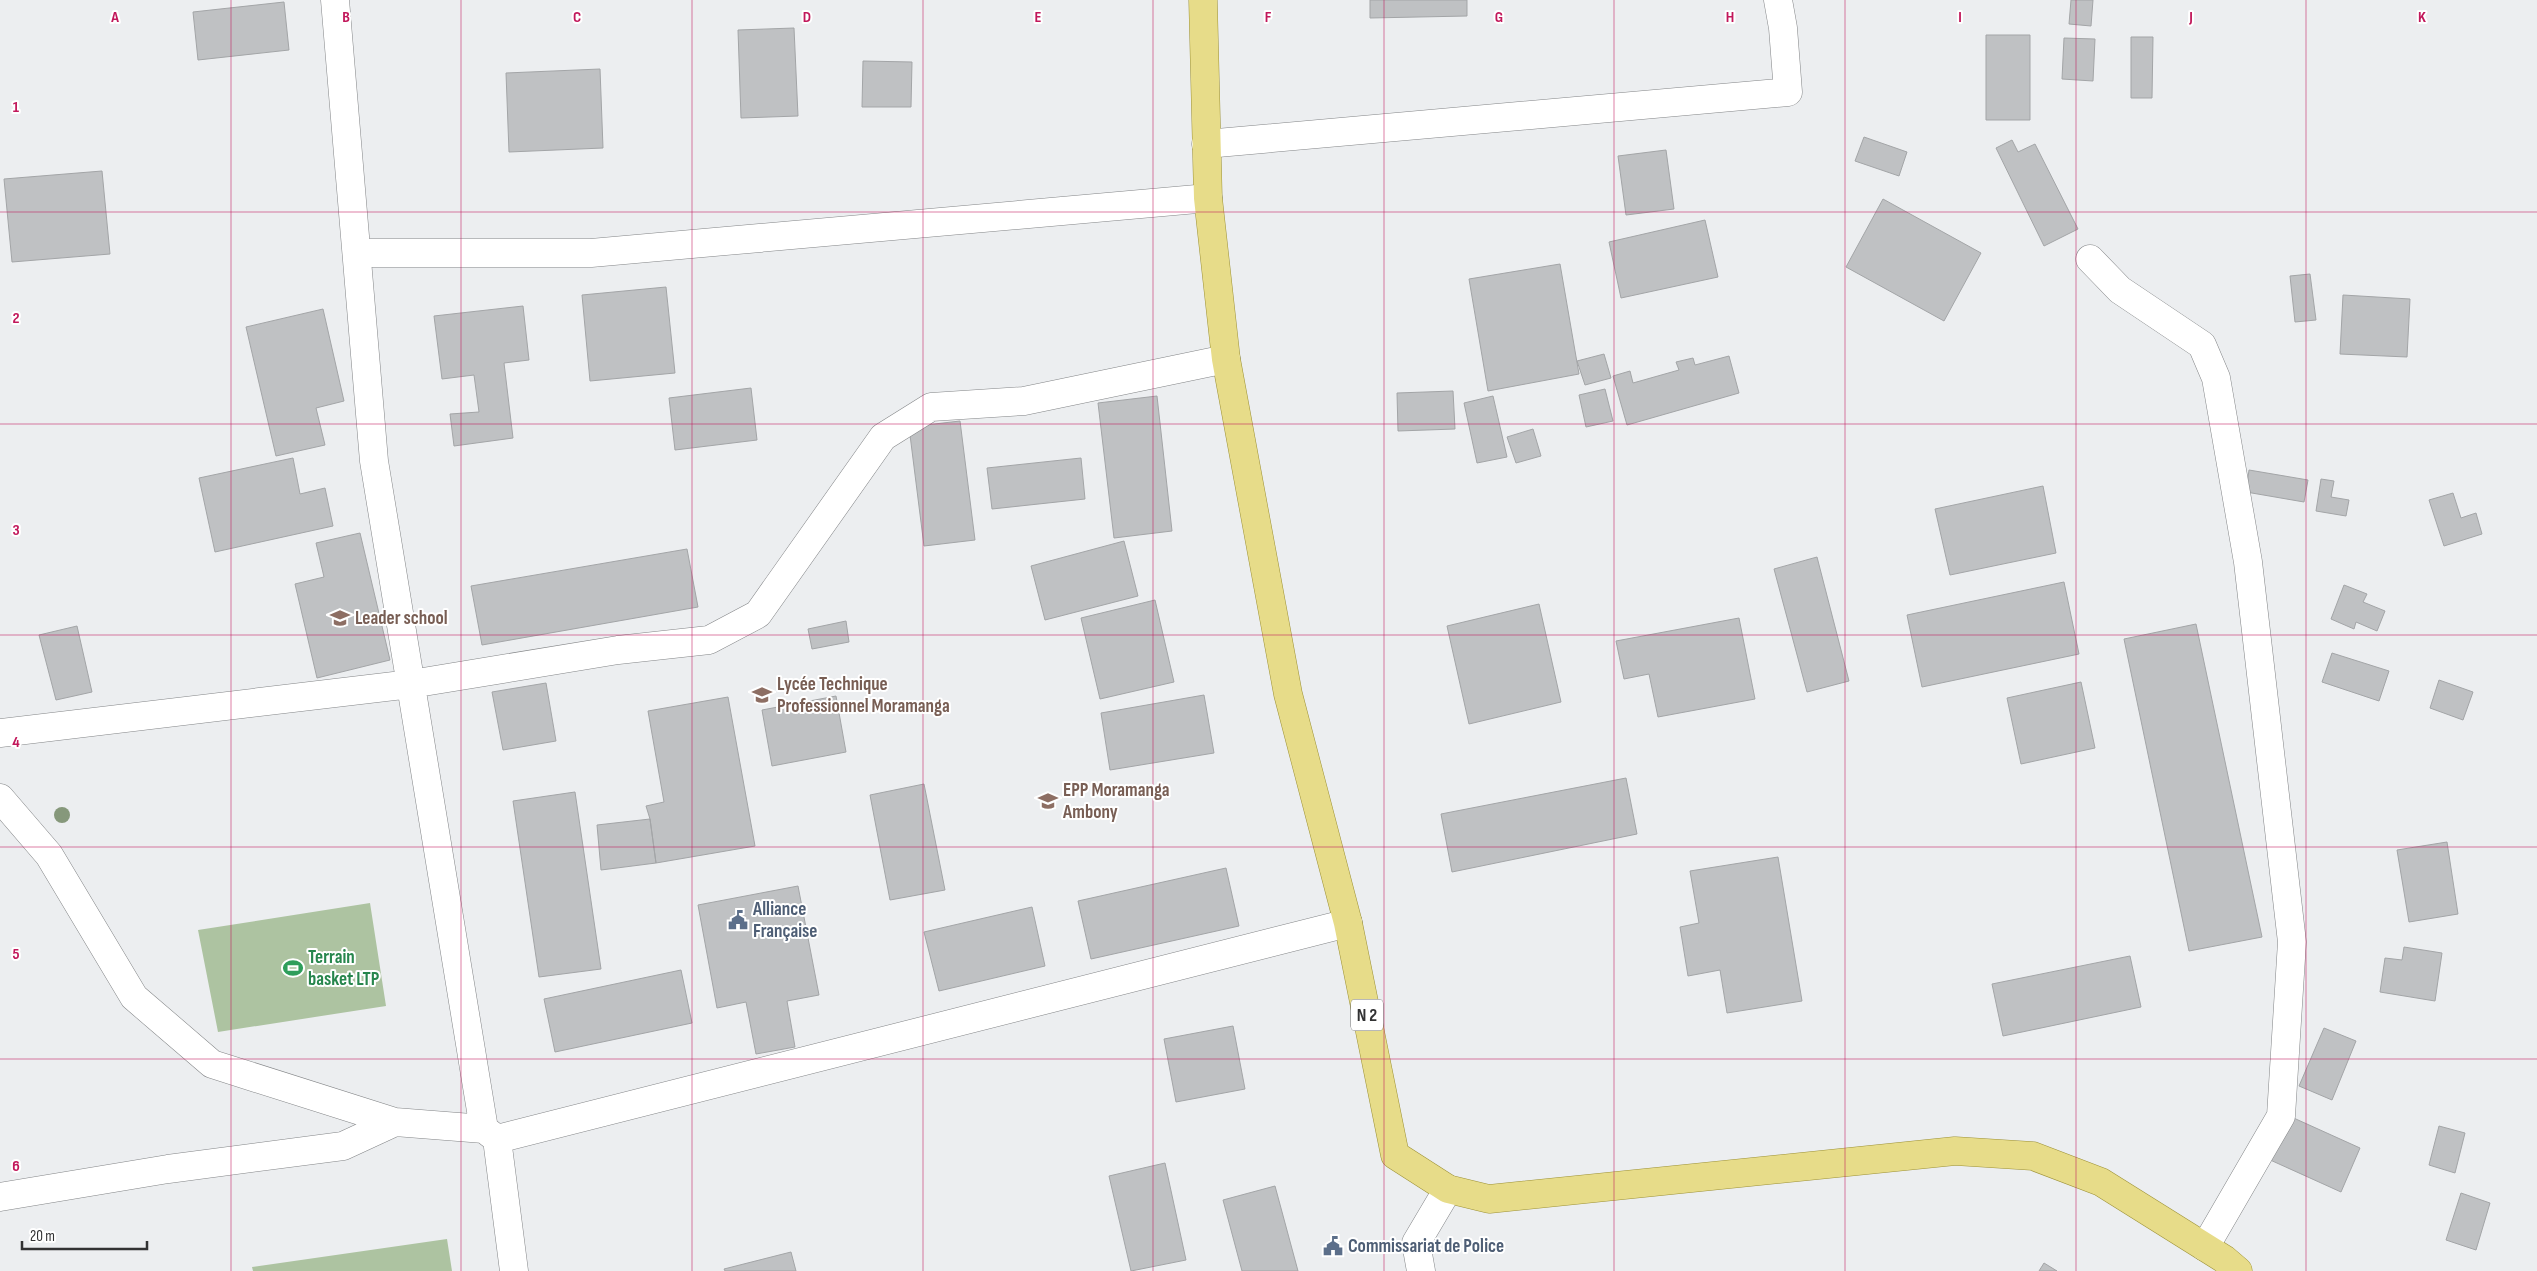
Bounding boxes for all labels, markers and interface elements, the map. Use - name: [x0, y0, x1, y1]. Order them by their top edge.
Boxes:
- text: A: [110, 8, 119, 27]
- text: B: [342, 8, 350, 27]
- text: C: [573, 8, 581, 27]
- text: D: [803, 8, 811, 27]
- text: E: [1035, 8, 1042, 27]
- text: F: [1265, 8, 1272, 27]
- text: G: [1495, 8, 1503, 27]
- text: H: [1726, 8, 1734, 27]
- text: I: [1958, 8, 1962, 27]
- text: J: [2188, 8, 2193, 27]
- text: K: [2418, 8, 2426, 27]
- text: 1: [13, 98, 20, 117]
- text: 2: [12, 309, 20, 328]
- text: 3: [12, 521, 20, 540]
- school or university icon: Leader school: [329, 607, 351, 629]
- place label: Leader school: [355, 607, 448, 630]
- place label: Lycée Technique Professionnel Moramanga: [777, 673, 950, 718]
- school or university icon: Lycée Technique Professionnel Moramanga: [751, 684, 773, 706]
- text: 4: [12, 733, 20, 752]
- place label: EPP Moramanga Ambony: [1062, 779, 1169, 824]
- school or university icon: EPP Moramanga Ambony: [1037, 790, 1059, 812]
- place label: Alliance Française: [752, 898, 817, 943]
- public building icon: Alliance Française: [727, 909, 749, 931]
- text: 5: [12, 945, 20, 964]
- place label: Terrain basket LTP: [308, 946, 380, 991]
- sports icon: Terrain basket LTP: [282, 957, 304, 979]
- road number: N 2: [1351, 1000, 1383, 1030]
- text: 6: [12, 1157, 20, 1176]
- scale bar: [22, 1218, 148, 1250]
- text: 20 m: [30, 1227, 55, 1246]
- public building icon: Commissariat de Police: [1322, 1235, 1344, 1257]
- place label: Commissariat de Police: [1348, 1235, 1504, 1258]

